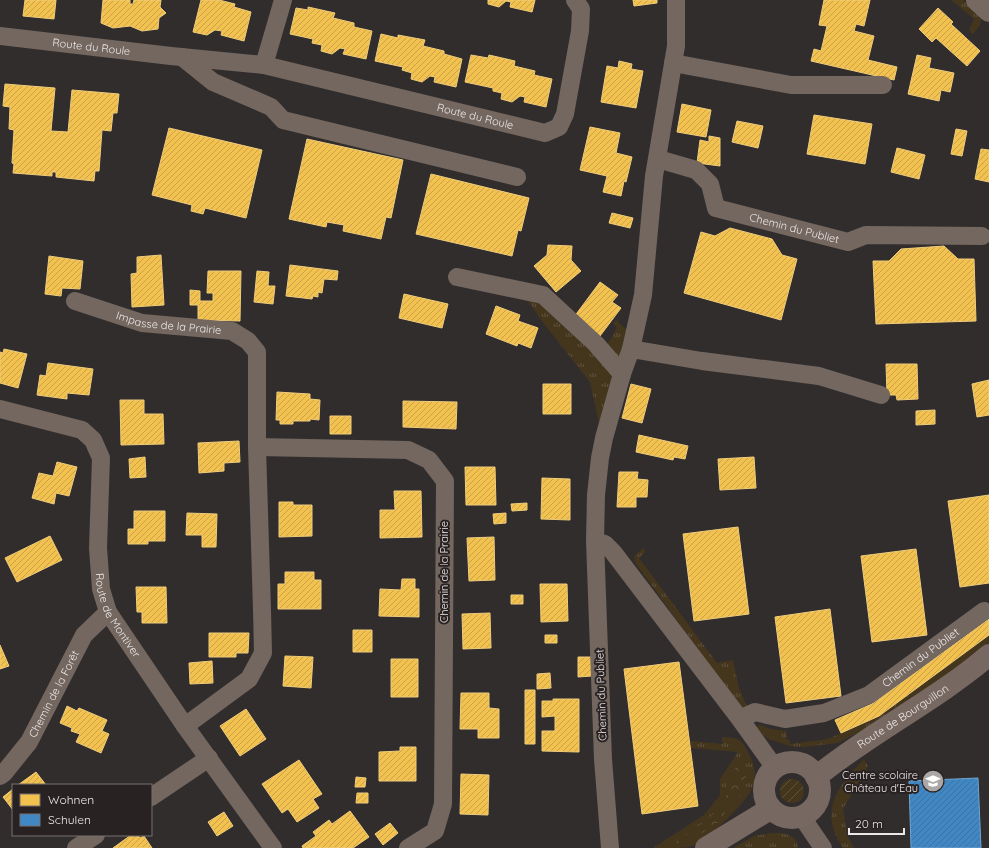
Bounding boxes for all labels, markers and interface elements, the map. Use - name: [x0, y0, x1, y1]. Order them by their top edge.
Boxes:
- street label: Route du Roule: [52, 35, 131, 58]
- street label: Route du Roule: [436, 100, 515, 132]
- street label: Chemin du Publiet: [748, 210, 841, 246]
- street label: Impasse de la Prairie: [114, 308, 222, 337]
- street label: Chemin de la Prairie: [437, 521, 451, 623]
- street label: Route de Montiver: [93, 572, 144, 661]
- street label: Chemin du Publiet: [879, 625, 962, 690]
- street label: Chemin de la Forêt: [26, 648, 82, 740]
- street label: Chemin du Publiet: [592, 649, 610, 741]
- street label: Route de Bourguillon: [854, 681, 951, 751]
- place label: Centre scolaire Château d'Eau: [842, 768, 918, 795]
- school or university icon: Centre scolaire Château d'Eau: [920, 768, 946, 794]
- legend: [12, 784, 152, 836]
- text: Wohnen: [48, 792, 94, 807]
- scale bar: [849, 810, 904, 836]
- text: Schulen: [48, 812, 91, 827]
- text: 20 m: [855, 816, 883, 831]

